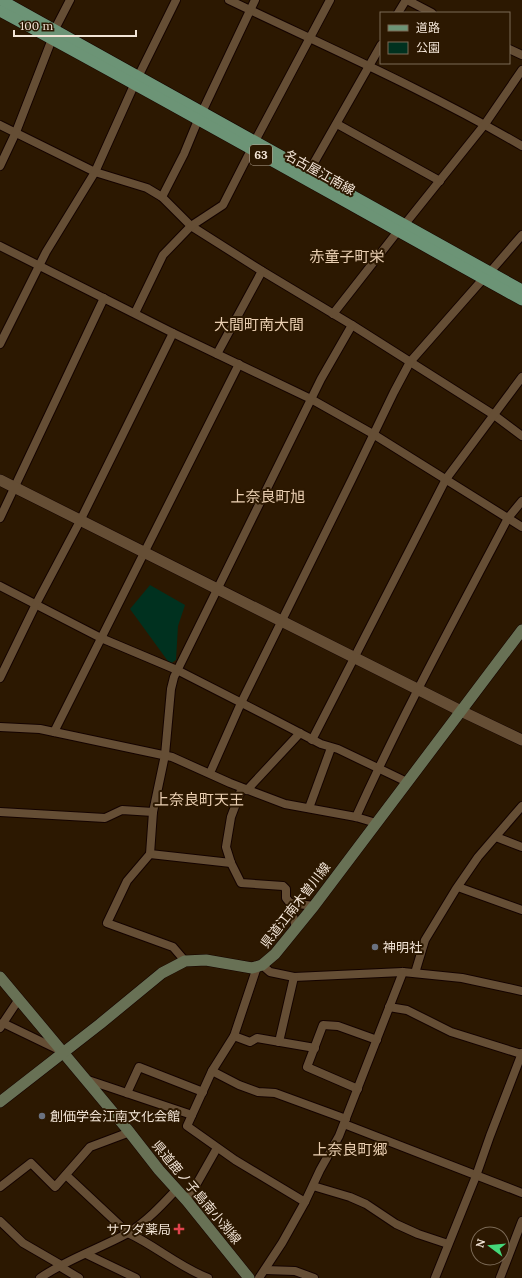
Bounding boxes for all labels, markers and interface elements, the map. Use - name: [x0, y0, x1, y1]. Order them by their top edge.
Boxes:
- scale bar: [14, 12, 136, 38]
- legend: [380, 12, 510, 64]
- text: 100 m: [20, 18, 53, 33]
- text: 道路: [416, 20, 440, 35]
- text: 公園: [416, 40, 440, 55]
- road number: 63: [250, 145, 272, 165]
- street label: 名古屋江南線: [282, 146, 358, 199]
- district label: 赤童子町栄: [309, 247, 385, 266]
- district label: 大間町南大間: [214, 315, 304, 334]
- district label: 上奈良町旭: [230, 487, 306, 506]
- district label: 上奈良町天王: [154, 790, 244, 809]
- street label: 県道江南木曽川線: [257, 859, 334, 952]
- place label: 神明社: [383, 939, 422, 956]
- marker: 神明社: [370, 942, 380, 952]
- place label: 創価学会江南文化会館: [50, 1108, 180, 1125]
- marker: 創価学会江南文化会館: [37, 1111, 47, 1121]
- street label: 県道鹿ノ子島南小渕線: [148, 1137, 245, 1248]
- district label: 上奈良町郷: [312, 1140, 388, 1159]
- place label: サワダ薬局: [106, 1221, 171, 1238]
- marker: サワダ薬局: [174, 1224, 184, 1234]
- north arrow: [470, 1226, 510, 1266]
- text: N: [472, 1237, 488, 1249]

